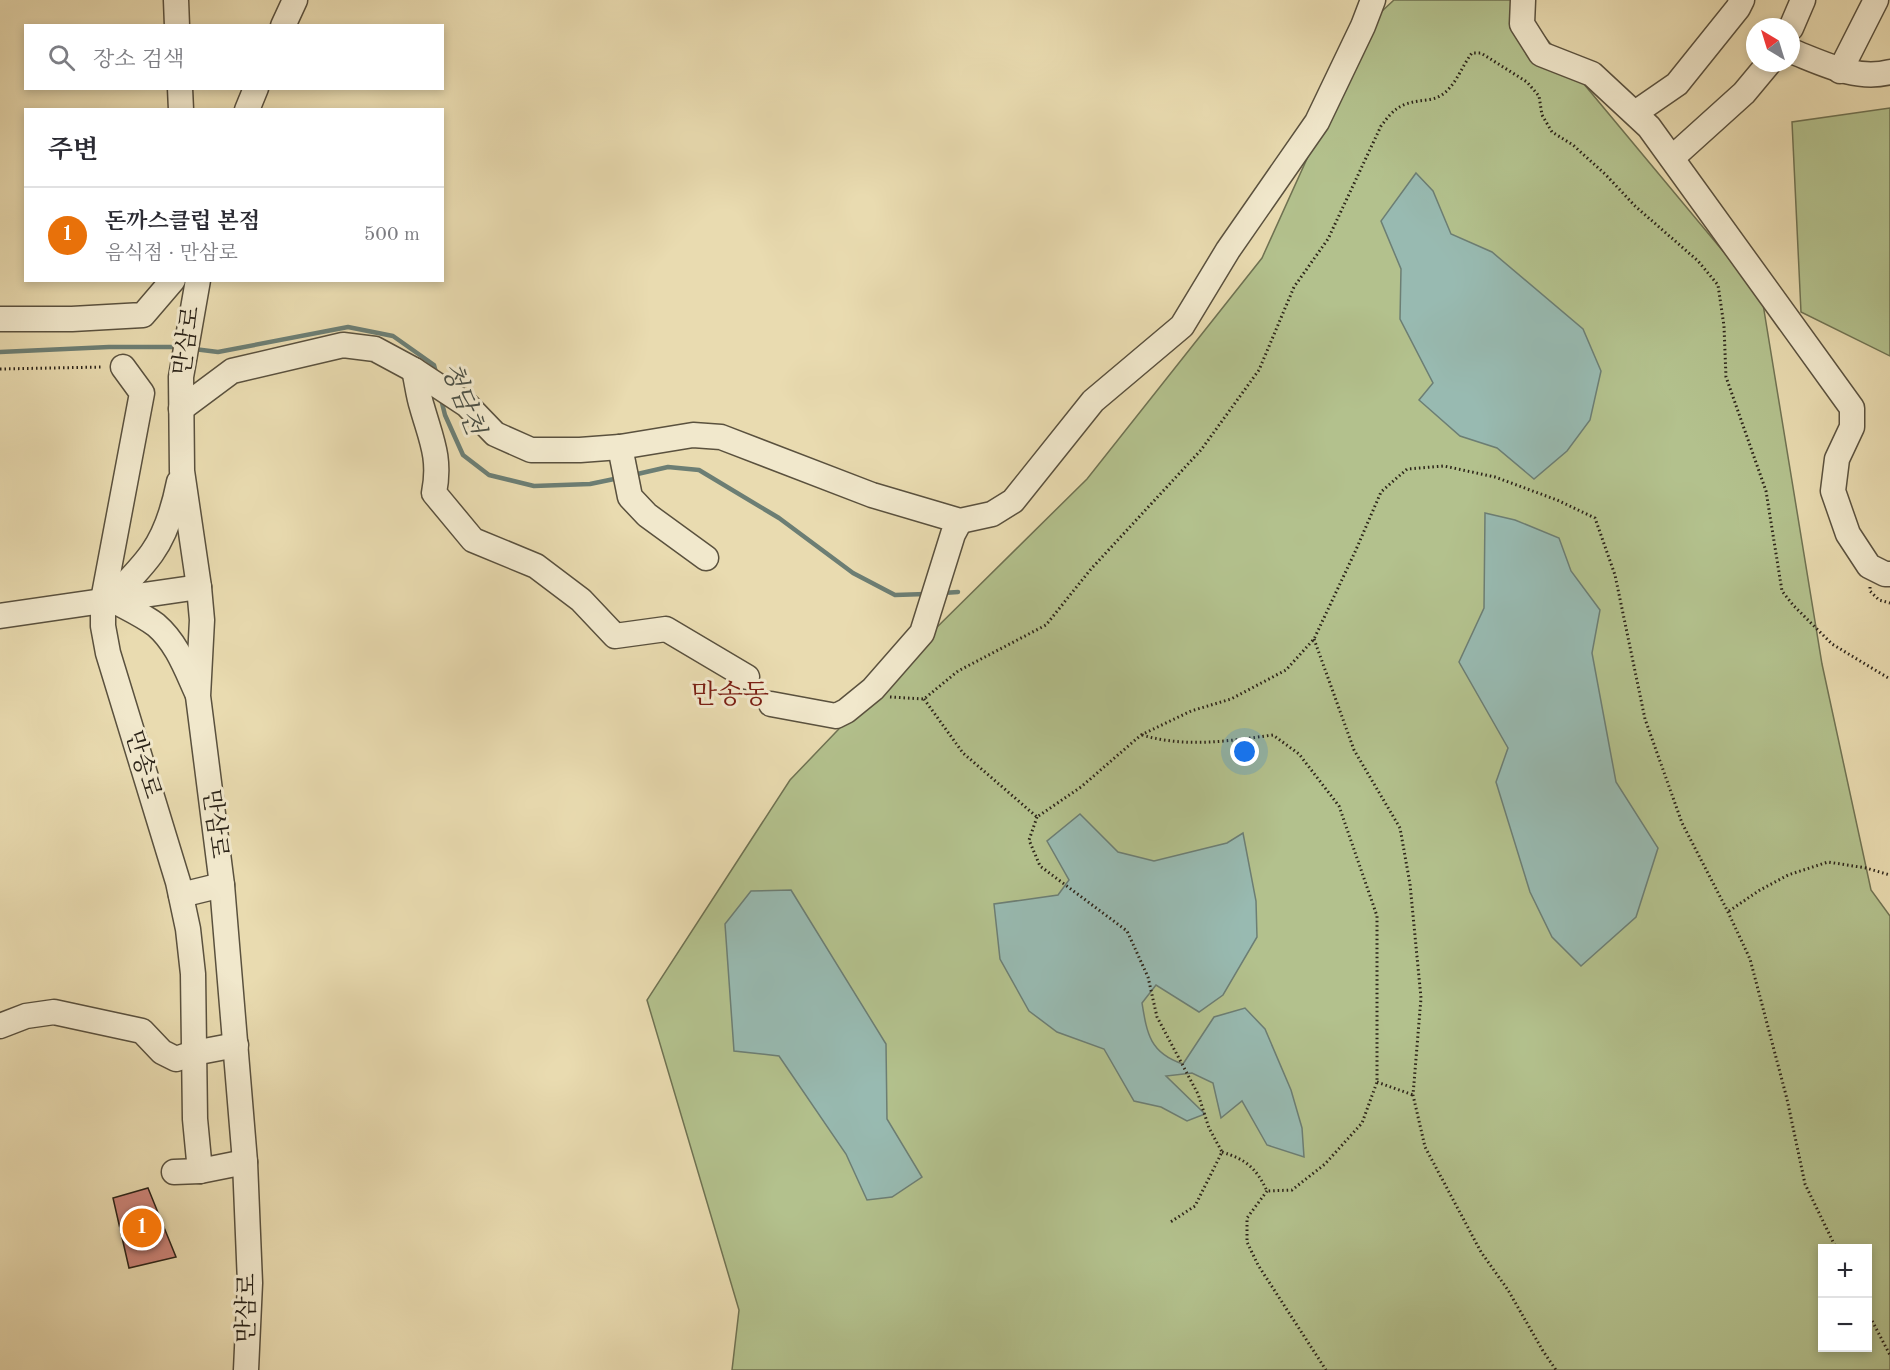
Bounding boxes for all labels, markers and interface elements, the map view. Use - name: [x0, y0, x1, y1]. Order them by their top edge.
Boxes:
- north arrow: [1746, 18, 1800, 72]
- search box: [24, 24, 444, 90]
- icon: search: [45, 41, 78, 74]
- text: 장소 검색: [93, 49, 184, 71]
- text: 주변: [48, 138, 98, 164]
- text: 돈까스클럽 본점: [105, 211, 260, 233]
- text: 1: [62, 225, 73, 245]
- text: 500 m: [364, 225, 420, 245]
- text: 음식점 · 만삼로: [105, 244, 238, 264]
- street label: 만삼로: [169, 305, 205, 377]
- water label: 청담천: [436, 358, 491, 441]
- district label: 만송동: [691, 680, 769, 709]
- street label: 만송로: [120, 727, 167, 802]
- your location: [1230, 737, 1259, 766]
- street label: 만삼로: [198, 788, 232, 860]
- pin: 1: [122, 1206, 162, 1250]
- map controls: [1818, 1244, 1872, 1352]
- button: +: [1818, 1244, 1872, 1298]
- street label: 만삼로: [233, 1273, 261, 1343]
- button: −: [1818, 1298, 1872, 1352]

